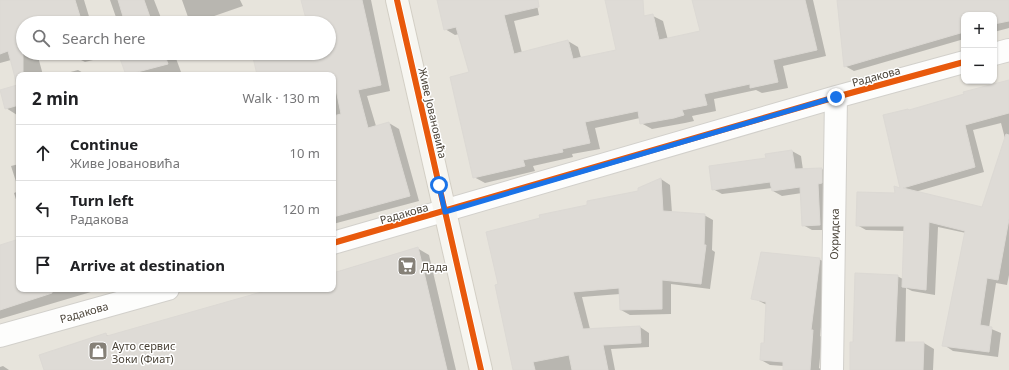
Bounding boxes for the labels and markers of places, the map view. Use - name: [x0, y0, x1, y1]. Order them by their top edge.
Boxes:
- supermarket icon: Дада: [396, 255, 418, 277]
- place label: Дада: [421, 259, 448, 274]
- place label: Ауто сервис Зоки (Фиат): [112, 338, 175, 366]
- shop icon: Ауто сервис Зоки (Фиат): [87, 340, 109, 362]

